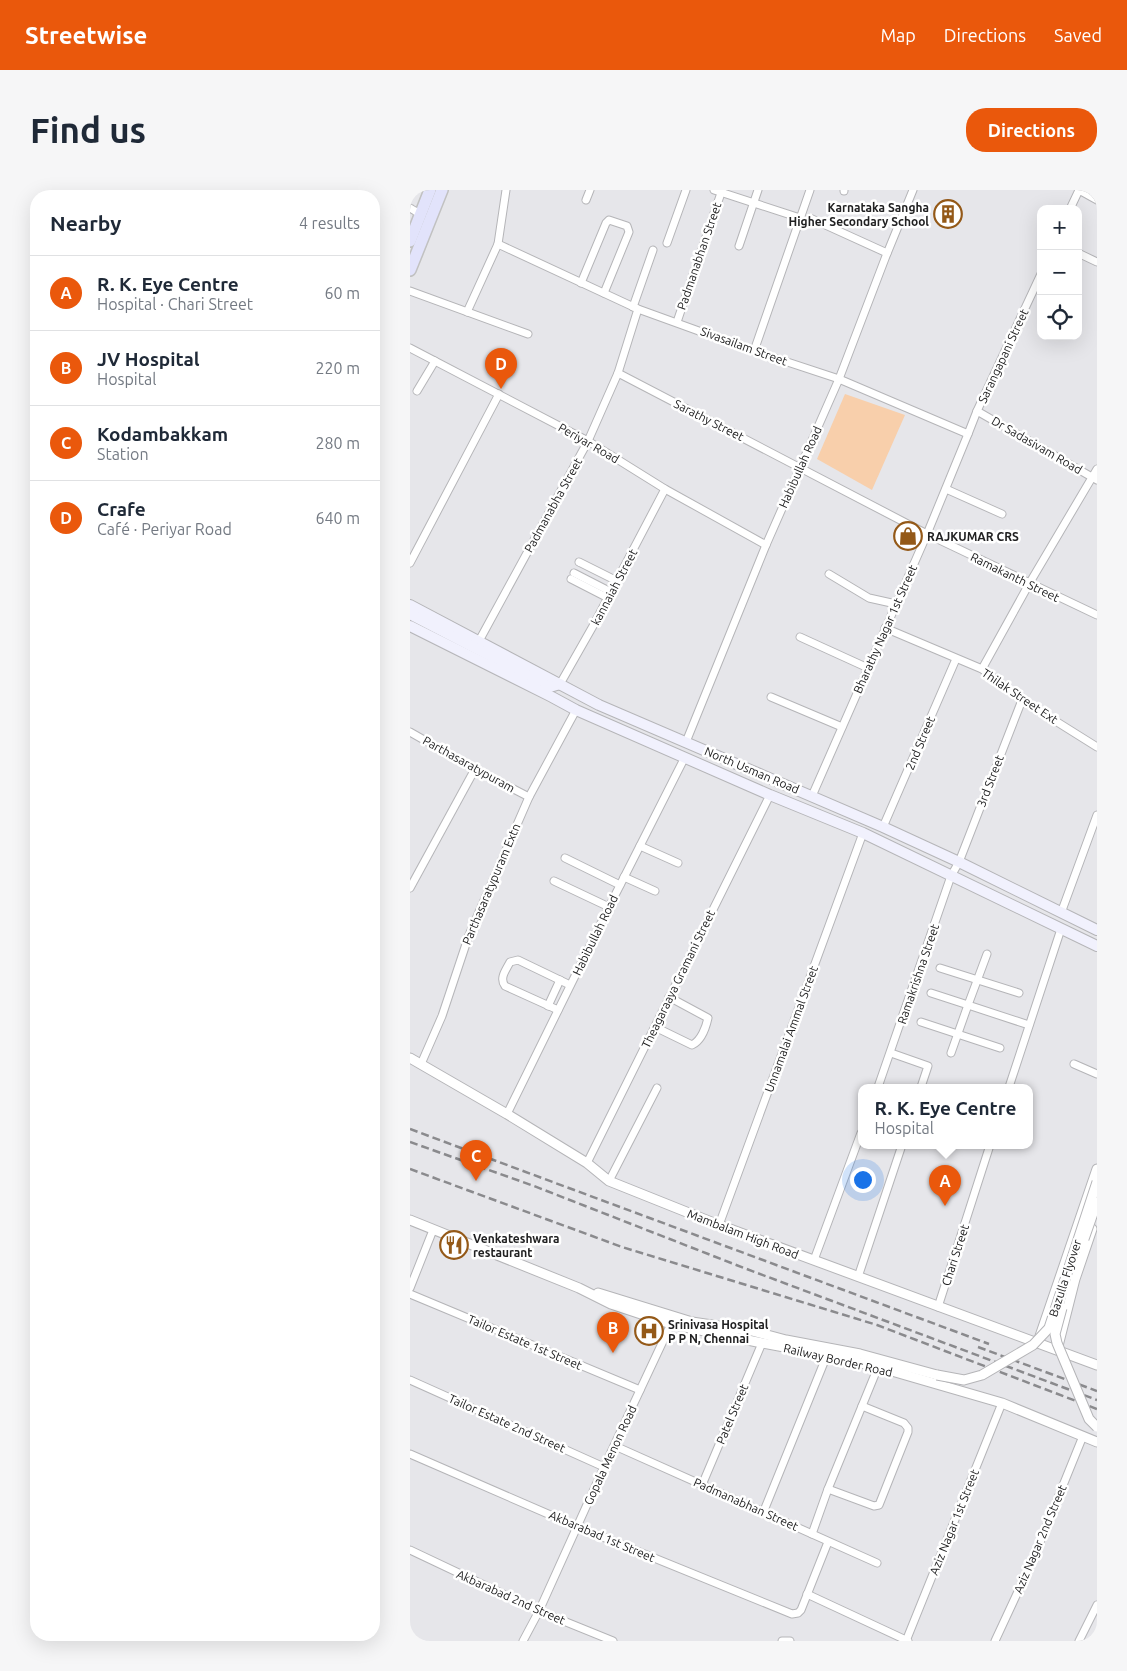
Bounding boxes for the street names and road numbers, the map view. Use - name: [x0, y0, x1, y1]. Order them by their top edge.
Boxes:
- street label: Padmanabhan Street: [674, 200, 724, 312]
- street label: Sarangapani Street: [975, 307, 1031, 405]
- street label: Sivasailam Street: [699, 324, 789, 368]
- street label: Sarathy Street: [672, 397, 746, 443]
- street label: Dr Sadasivam Road: [989, 414, 1085, 476]
- street label: Periyar Road: [556, 420, 622, 466]
- street label: Habibullah Road: [776, 424, 824, 510]
- street label: Padmanabha Street: [522, 455, 585, 555]
- street label: kannaiah Street: [588, 546, 640, 627]
- street label: Ramakanth Street: [969, 550, 1062, 604]
- street label: Bharathy Nagar 1st Street: [851, 562, 919, 695]
- street label: Thilak Street Ext: [980, 666, 1061, 726]
- street label: 2nd Street: [903, 714, 937, 772]
- street label: Parthasaratypuram: [421, 733, 517, 795]
- street label: North Usman Road: [703, 744, 801, 796]
- street label: 3rd Street: [974, 753, 1006, 809]
- street label: Parthasaratypuram Extn: [460, 821, 522, 947]
- street label: Habibullah Road: [570, 893, 620, 977]
- street label: Theagaraaya Gramani Street: [639, 908, 717, 1050]
- street label: Ramakrishna Street: [895, 922, 941, 1026]
- street label: Unnamalai Ammal Street: [762, 964, 820, 1094]
- street label: Mambalam High Road: [686, 1207, 800, 1261]
- street label: Chari Street: [939, 1222, 971, 1287]
- street label: Bazulla Flyover: [1046, 1237, 1084, 1318]
- street label: Tailor Estate 1st Street: [466, 1312, 584, 1372]
- street label: Railway Border Road: [782, 1341, 894, 1379]
- street label: Patel Street: [714, 1382, 751, 1446]
- street label: Tailor Estate 2nd Street: [447, 1391, 568, 1455]
- street label: Gopala Menon Road: [581, 1403, 639, 1507]
- street label: Aziz Nagar 1st Street: [927, 1467, 981, 1577]
- street label: Padmanabhan Street: [692, 1475, 800, 1533]
- street label: Aziz Nagar 2nd Street: [1011, 1483, 1069, 1595]
- street label: Akbarabad 1st Street: [547, 1508, 657, 1564]
- street label: Akbarabad 2nd Street: [455, 1567, 568, 1627]

